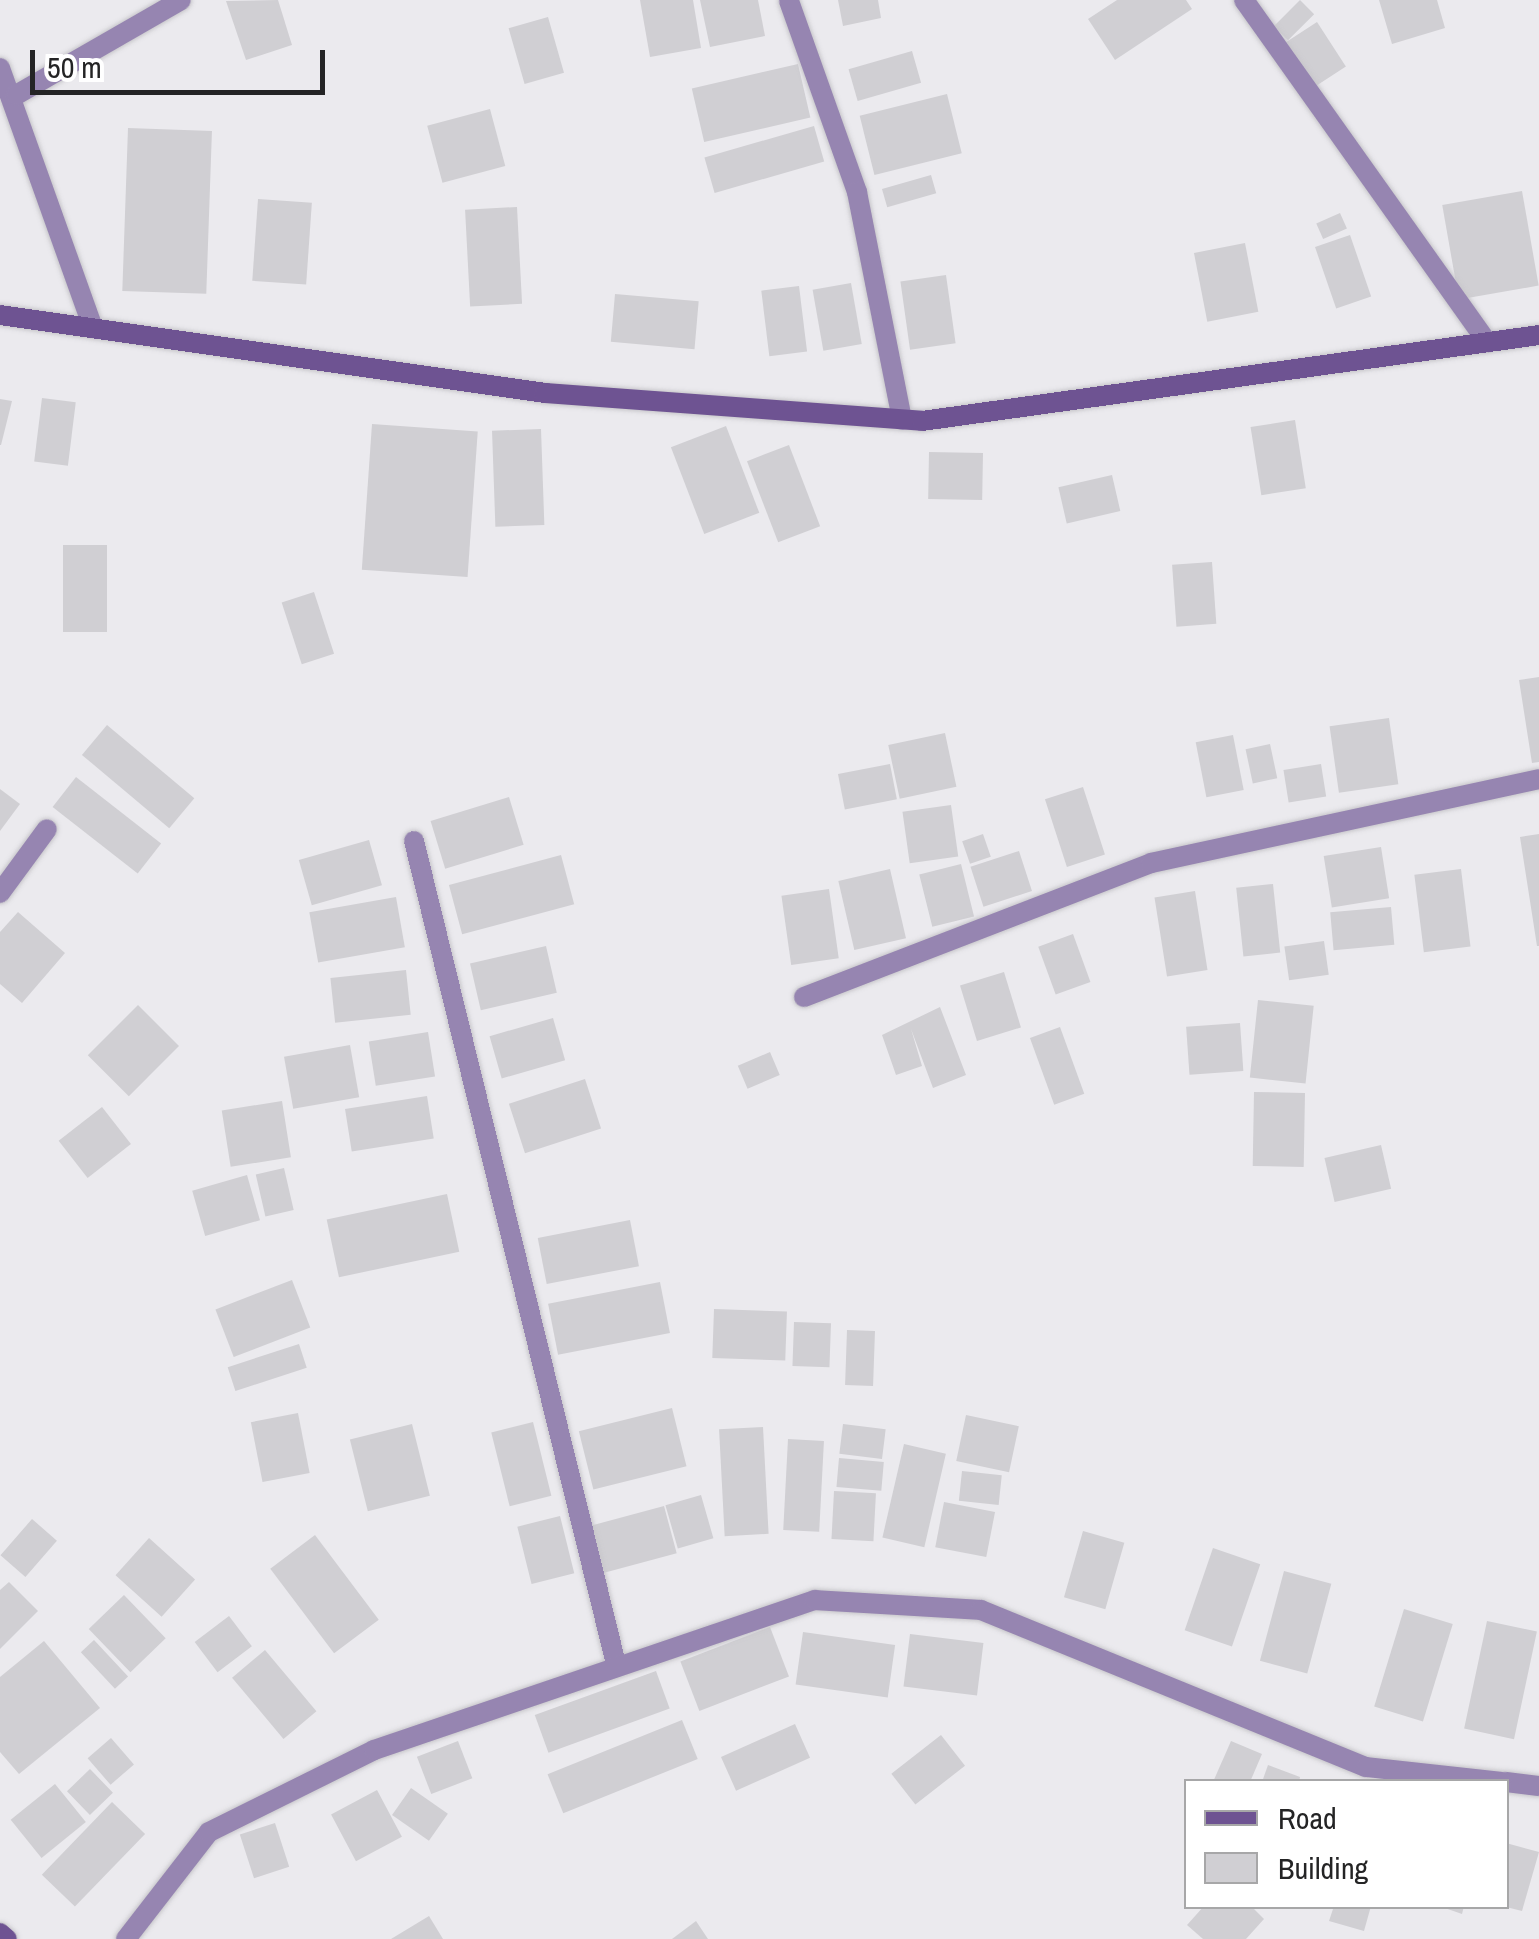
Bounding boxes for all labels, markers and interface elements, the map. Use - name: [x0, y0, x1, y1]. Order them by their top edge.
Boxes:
- scale bar: [35, 30, 330, 92]
- text: 50 m: [47, 47, 102, 87]
- legend: [1184, 1779, 1509, 1909]
- text: Road: [1278, 1798, 1337, 1838]
- text: Building: [1278, 1848, 1368, 1888]

